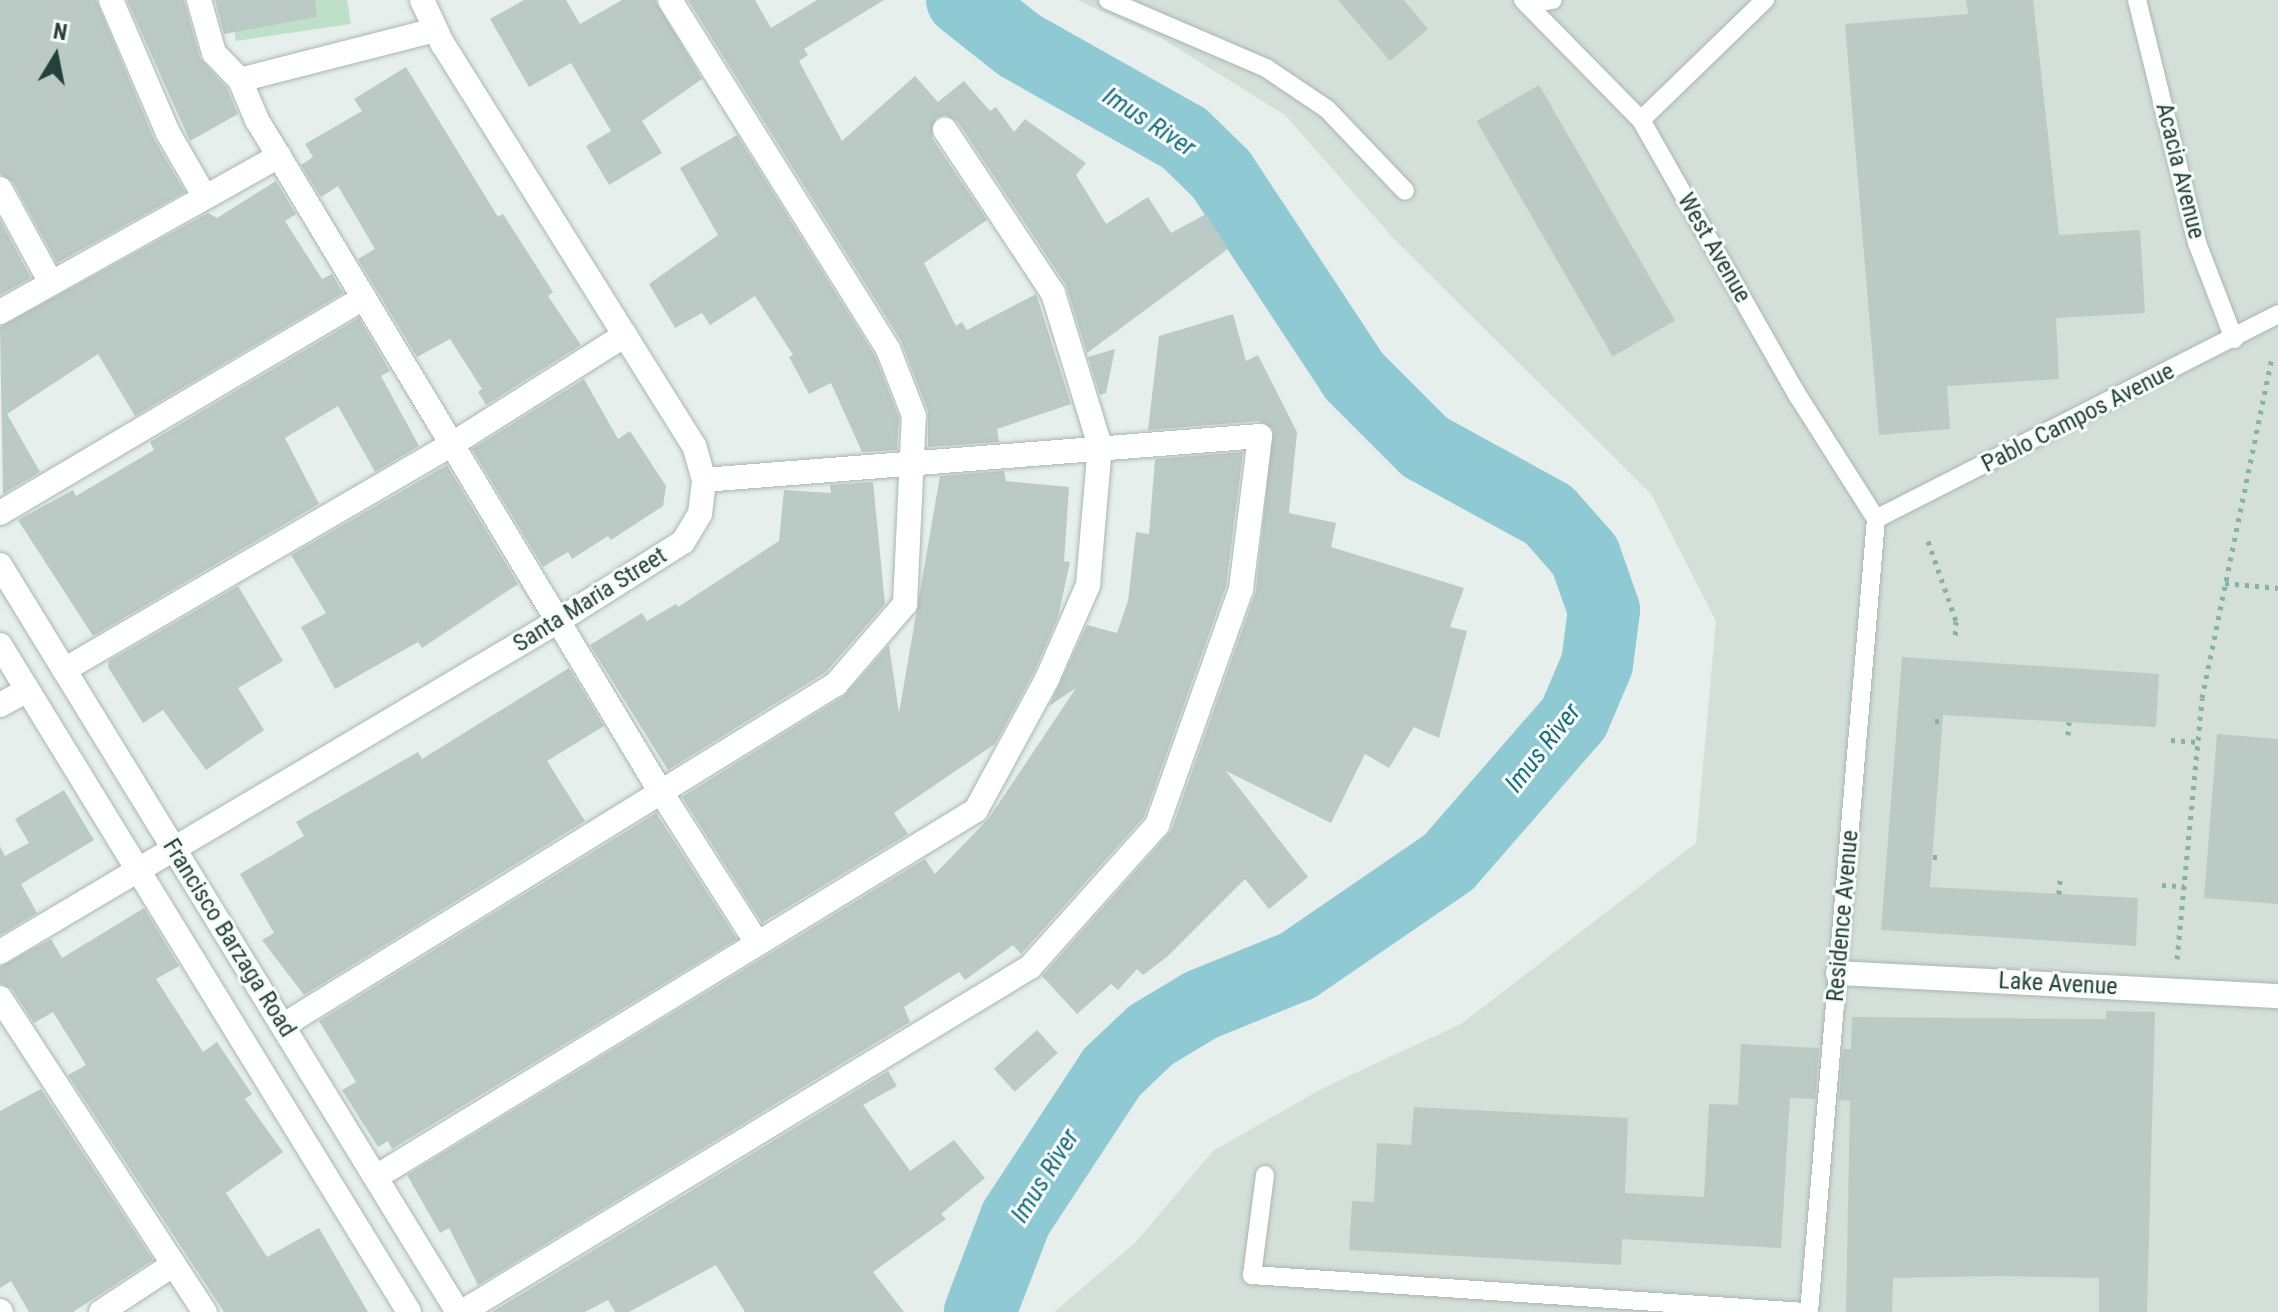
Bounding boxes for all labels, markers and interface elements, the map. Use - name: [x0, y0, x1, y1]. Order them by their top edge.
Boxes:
- north arrow: [16, 16, 96, 96]
- text: N: [51, 18, 69, 45]
- water label: Imus River: [1097, 81, 1201, 163]
- street label: Acacia Avenue: [2149, 100, 2211, 242]
- street label: West Avenue: [1671, 188, 1757, 308]
- street label: Pablo Campos Avenue: [1977, 357, 2179, 479]
- street label: Santa Maria Street: [508, 541, 672, 659]
- water label: Imus River: [1499, 697, 1587, 799]
- street label: Residence Avenue: [1821, 829, 1865, 1003]
- street label: Francisco Barzaga Road: [156, 834, 302, 1042]
- street label: Lake Avenue: [1998, 966, 2118, 1002]
- water label: Imus River: [1004, 1124, 1086, 1228]

